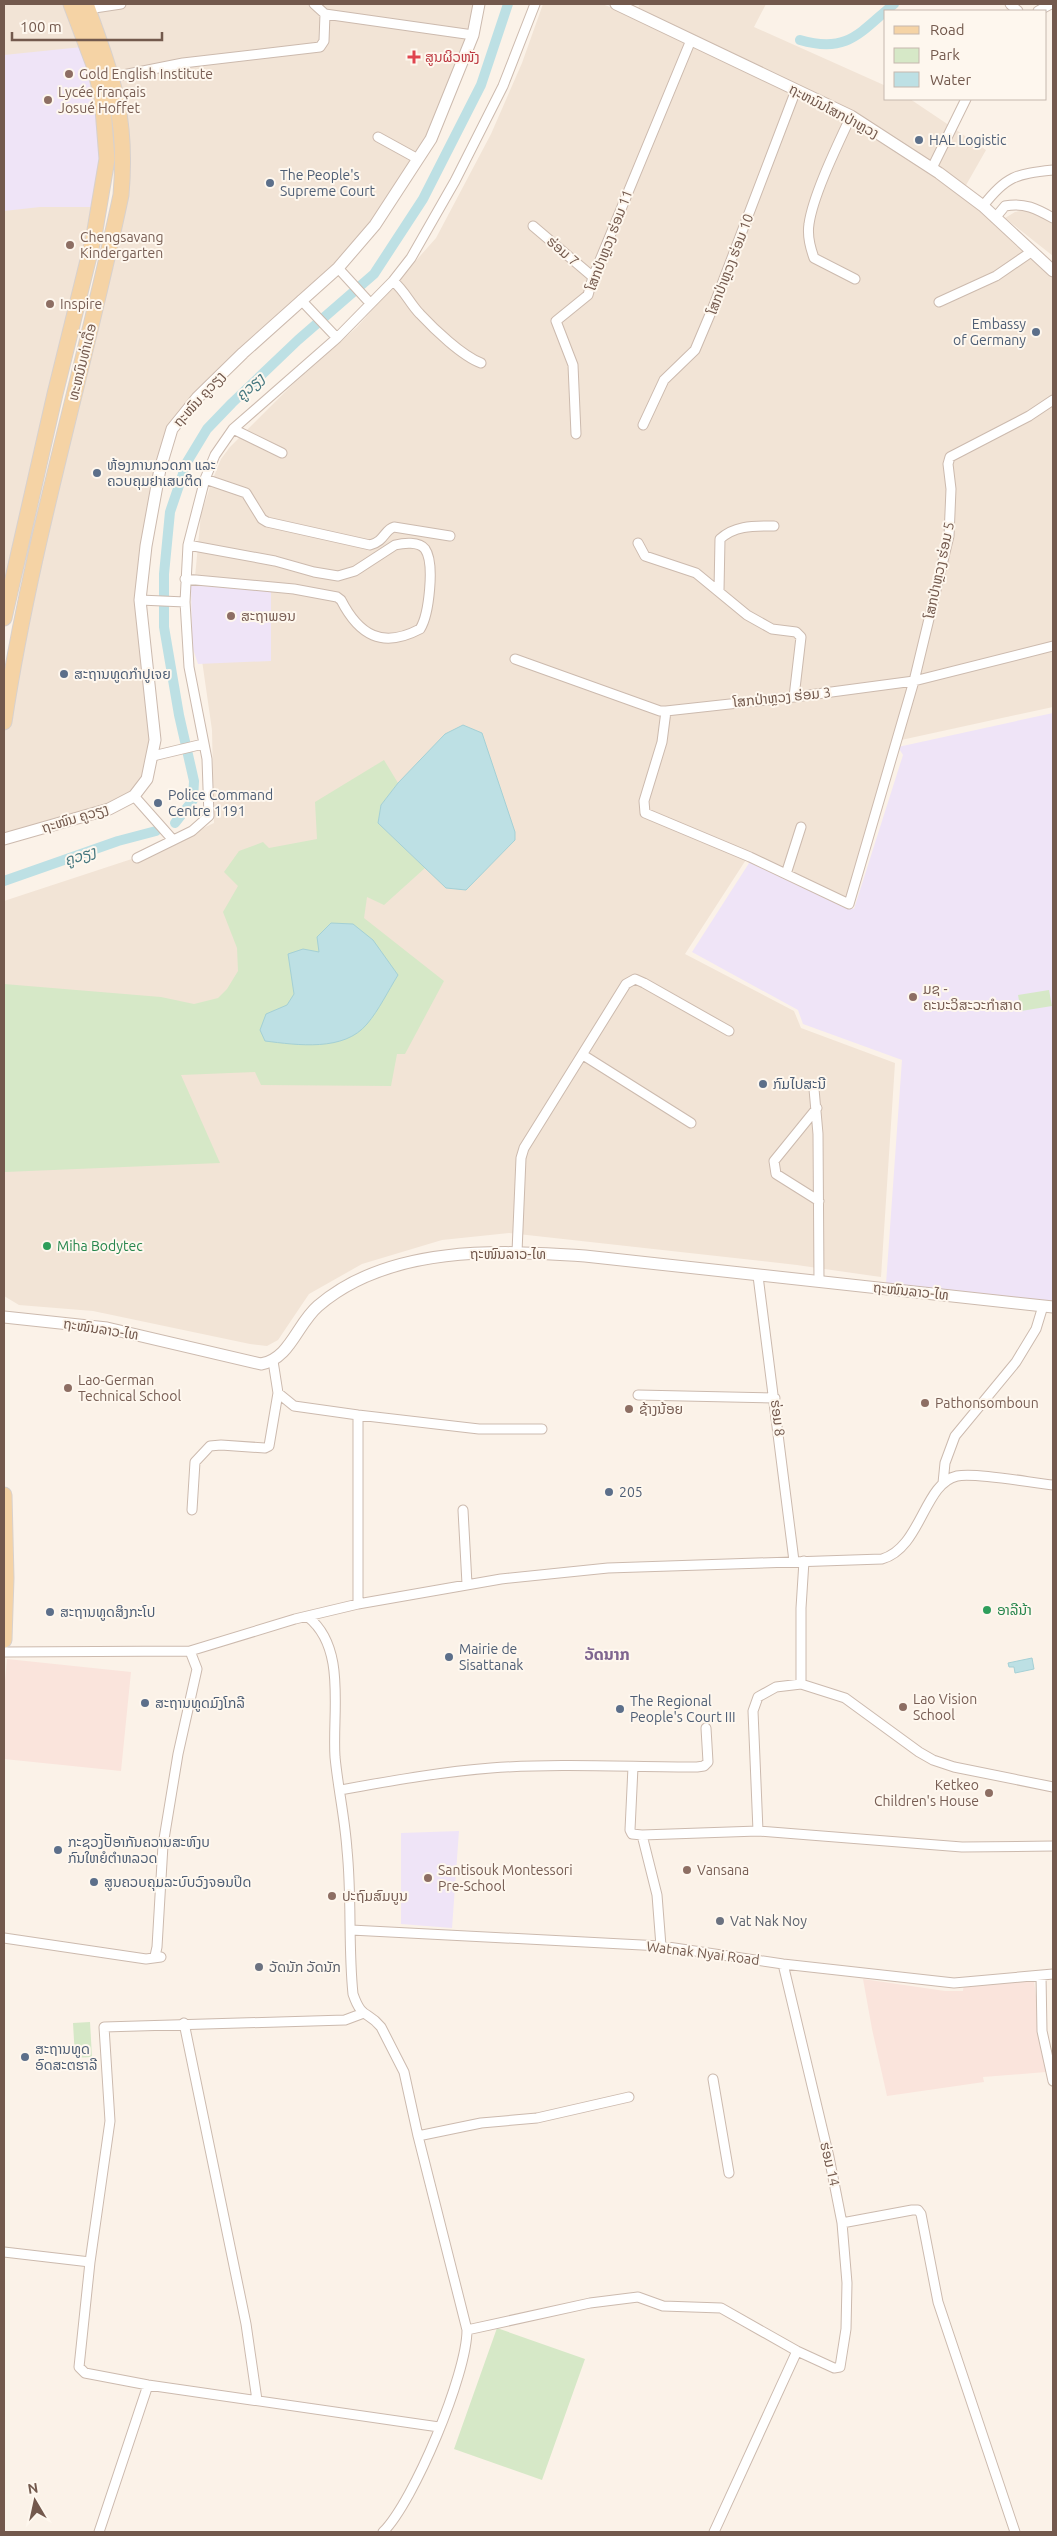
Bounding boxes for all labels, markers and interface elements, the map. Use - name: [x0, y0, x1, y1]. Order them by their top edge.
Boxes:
- scale bar: [12, 10, 162, 42]
- legend: [884, 10, 1047, 100]
- text: 100 m: [20, 18, 62, 35]
- text: Road: [930, 21, 965, 38]
- text: Park: [930, 46, 960, 63]
- place label: ສູນຜິວໜັງ: [425, 49, 480, 66]
- marker: ສູນຜິວໜັງ: [407, 50, 421, 64]
- place label: Gold English Institute: [79, 66, 213, 82]
- marker: Gold English Institute: [63, 68, 75, 80]
- text: Water: [930, 71, 971, 88]
- street label: ຖະຫນົນໂສກປ່າຫຼວງ: [786, 81, 882, 141]
- place label: Lycée français Josué Hoffet: [58, 84, 146, 116]
- marker: Lycée français Josué Hoffet: [42, 94, 54, 106]
- place label: HAL Logistic: [929, 132, 1007, 148]
- marker: HAL Logistic: [913, 134, 925, 146]
- place label: The People's Supreme Court: [280, 167, 376, 199]
- marker: The People's Supreme Court: [264, 177, 276, 189]
- street label: ໂສກປ່າຫຼວງ ຮ່ອມ 11: [582, 188, 635, 293]
- street label: ໂສກປ່າຫຼວງ ຮ່ອມ 10: [703, 211, 757, 317]
- place label: Chengsavang Kindergarten: [80, 229, 164, 261]
- street label: ຮ່ອມ 7: [544, 233, 582, 269]
- marker: Chengsavang Kindergarten: [64, 239, 76, 251]
- place label: Inspire: [60, 296, 102, 312]
- marker: Inspire: [44, 298, 56, 310]
- place label: Embassy of Germany: [953, 316, 1026, 348]
- street label: ທະຫນົນທ່າເດື່ອ: [62, 321, 99, 402]
- marker: Embassy of Germany: [1030, 326, 1042, 338]
- street label: ຖະໜົນ ຄູວຽງ: [170, 368, 229, 431]
- water label: ຄູວຽງ: [232, 369, 270, 405]
- place label: ຫ້ອງການກວດກາ ແລະ ຄວບຄຸມຢາເສບຕິດ: [107, 457, 216, 490]
- marker: ຫ້ອງການກວດກາ ແລະ ຄວບຄຸມຢາເສບຕິດ: [91, 467, 103, 479]
- street label: ໂສກປ່າຫຼວງ ຮ່ອມ 5: [921, 520, 957, 621]
- place label: ສະຖາພອນ: [241, 608, 296, 624]
- marker: ສະຖາພອນ: [225, 610, 237, 622]
- place label: ສະຖານທູດກຳປູເຈຍ: [74, 666, 171, 683]
- marker: ສະຖານທູດກຳປູເຈຍ: [58, 668, 70, 680]
- street label: ໂສກປ່າຫຼວງ ຮ່ອມ 3: [731, 684, 832, 710]
- place label: Police Command Centre 1191: [168, 787, 273, 819]
- marker: Police Command Centre 1191: [152, 797, 164, 809]
- street label: ຖະໜົນ ຄູວຽງ: [40, 800, 111, 837]
- water label: ຄູວຽງ: [62, 842, 100, 870]
- place label: ມຊ - ຄະນະວິສະວະກຳສາດ: [923, 981, 1022, 1013]
- marker: ມຊ - ຄະນະວິສະວະກຳສາດ: [907, 991, 919, 1003]
- place label: ກົມໄປສະນີ: [773, 1076, 826, 1092]
- marker: ກົມໄປສະນີ: [757, 1078, 769, 1090]
- place label: Miha Bodytec: [57, 1238, 143, 1254]
- marker: Miha Bodytec: [41, 1240, 53, 1252]
- street label: ຖະໜົນລາວ-ໄທ: [470, 1246, 546, 1262]
- street label: ຖະໜົນລາວ-ໄທ: [872, 1279, 950, 1303]
- street label: ຖະໜົນລາວ-ໄທ: [62, 1315, 140, 1343]
- place label: Lao-German Technical School: [78, 1372, 181, 1404]
- marker: Lao-German Technical School: [62, 1382, 74, 1394]
- place label: Pathonsomboun: [935, 1395, 1039, 1411]
- marker: Pathonsomboun: [919, 1397, 931, 1409]
- street label: ຮ່ອມ 8: [768, 1399, 788, 1437]
- place label: ຊ້າງນ້ອຍ: [639, 1401, 683, 1417]
- marker: ຊ້າງນ້ອຍ: [623, 1403, 635, 1415]
- place label: 205: [619, 1484, 643, 1500]
- marker: 205: [603, 1486, 615, 1498]
- place label: ອາລີນ້າ: [997, 1602, 1032, 1618]
- place label: ສະຖານທູດສິງກະໂປ: [60, 1604, 155, 1621]
- marker: ອາລີນ້າ: [981, 1604, 993, 1616]
- marker: ສະຖານທູດສິງກະໂປ: [44, 1606, 56, 1618]
- place label: Mairie de Sisattanak: [459, 1641, 523, 1673]
- district label: ວັດນາກ: [584, 1645, 630, 1663]
- marker: Mairie de Sisattanak: [443, 1651, 455, 1663]
- place label: Lao Vision School: [913, 1691, 977, 1723]
- place label: The Regional People's Court III: [630, 1693, 736, 1725]
- place label: ສະຖານທູດມົງໂກລີ: [155, 1695, 245, 1712]
- marker: ສະຖານທູດມົງໂກລີ: [139, 1697, 151, 1709]
- marker: Lao Vision School: [897, 1701, 909, 1713]
- marker: The Regional People's Court III: [614, 1703, 626, 1715]
- place label: Ketkeo Children's House: [874, 1777, 979, 1809]
- marker: Ketkeo Children's House: [983, 1787, 995, 1799]
- place label: ກະຊວງປັັອາກັນຄວານສະຫົງບ ກົນໃຫຍໍຕຳຫລວດ: [68, 1832, 210, 1866]
- marker: ກະຊວງປັັອາກັນຄວານສະຫົງບ ກົນໃຫຍໍຕຳຫລວດ: [52, 1844, 64, 1856]
- place label: Santisouk Montessori Pre-School: [438, 1862, 573, 1894]
- place label: Vansana: [697, 1862, 749, 1878]
- marker: Vansana: [681, 1864, 693, 1876]
- marker: Santisouk Montessori Pre-School: [422, 1872, 434, 1884]
- place label: ສູນຄວບຄຸມລະບົບວົງຈອນປິດ: [104, 1874, 251, 1891]
- marker: ສູນຄວບຄຸມລະບົບວົງຈອນປິດ: [88, 1876, 100, 1888]
- place label: ປະຖົມສົມບູນ: [342, 1888, 408, 1905]
- marker: ປະຖົມສົມບູນ: [326, 1890, 338, 1902]
- place label: Vat Nak Noy: [730, 1913, 807, 1929]
- marker: Vat Nak Noy: [714, 1915, 726, 1927]
- street label: Watnak Nyai Road: [646, 1938, 760, 1968]
- place label: ວັດນັກ ວັດນັກ: [269, 1959, 341, 1975]
- marker: ວັດນັກ ວັດນັກ: [253, 1961, 265, 1973]
- place label: ສະຖານທູດ ອົດສະຕຮາລີ: [35, 2041, 98, 2073]
- marker: ສະຖານທູດ ອົດສະຕຮາລີ: [19, 2051, 31, 2063]
- street label: ຮ່ອມ 14: [817, 2140, 843, 2188]
- north arrow: [10, 2476, 60, 2526]
- text: N: [27, 2479, 39, 2497]

